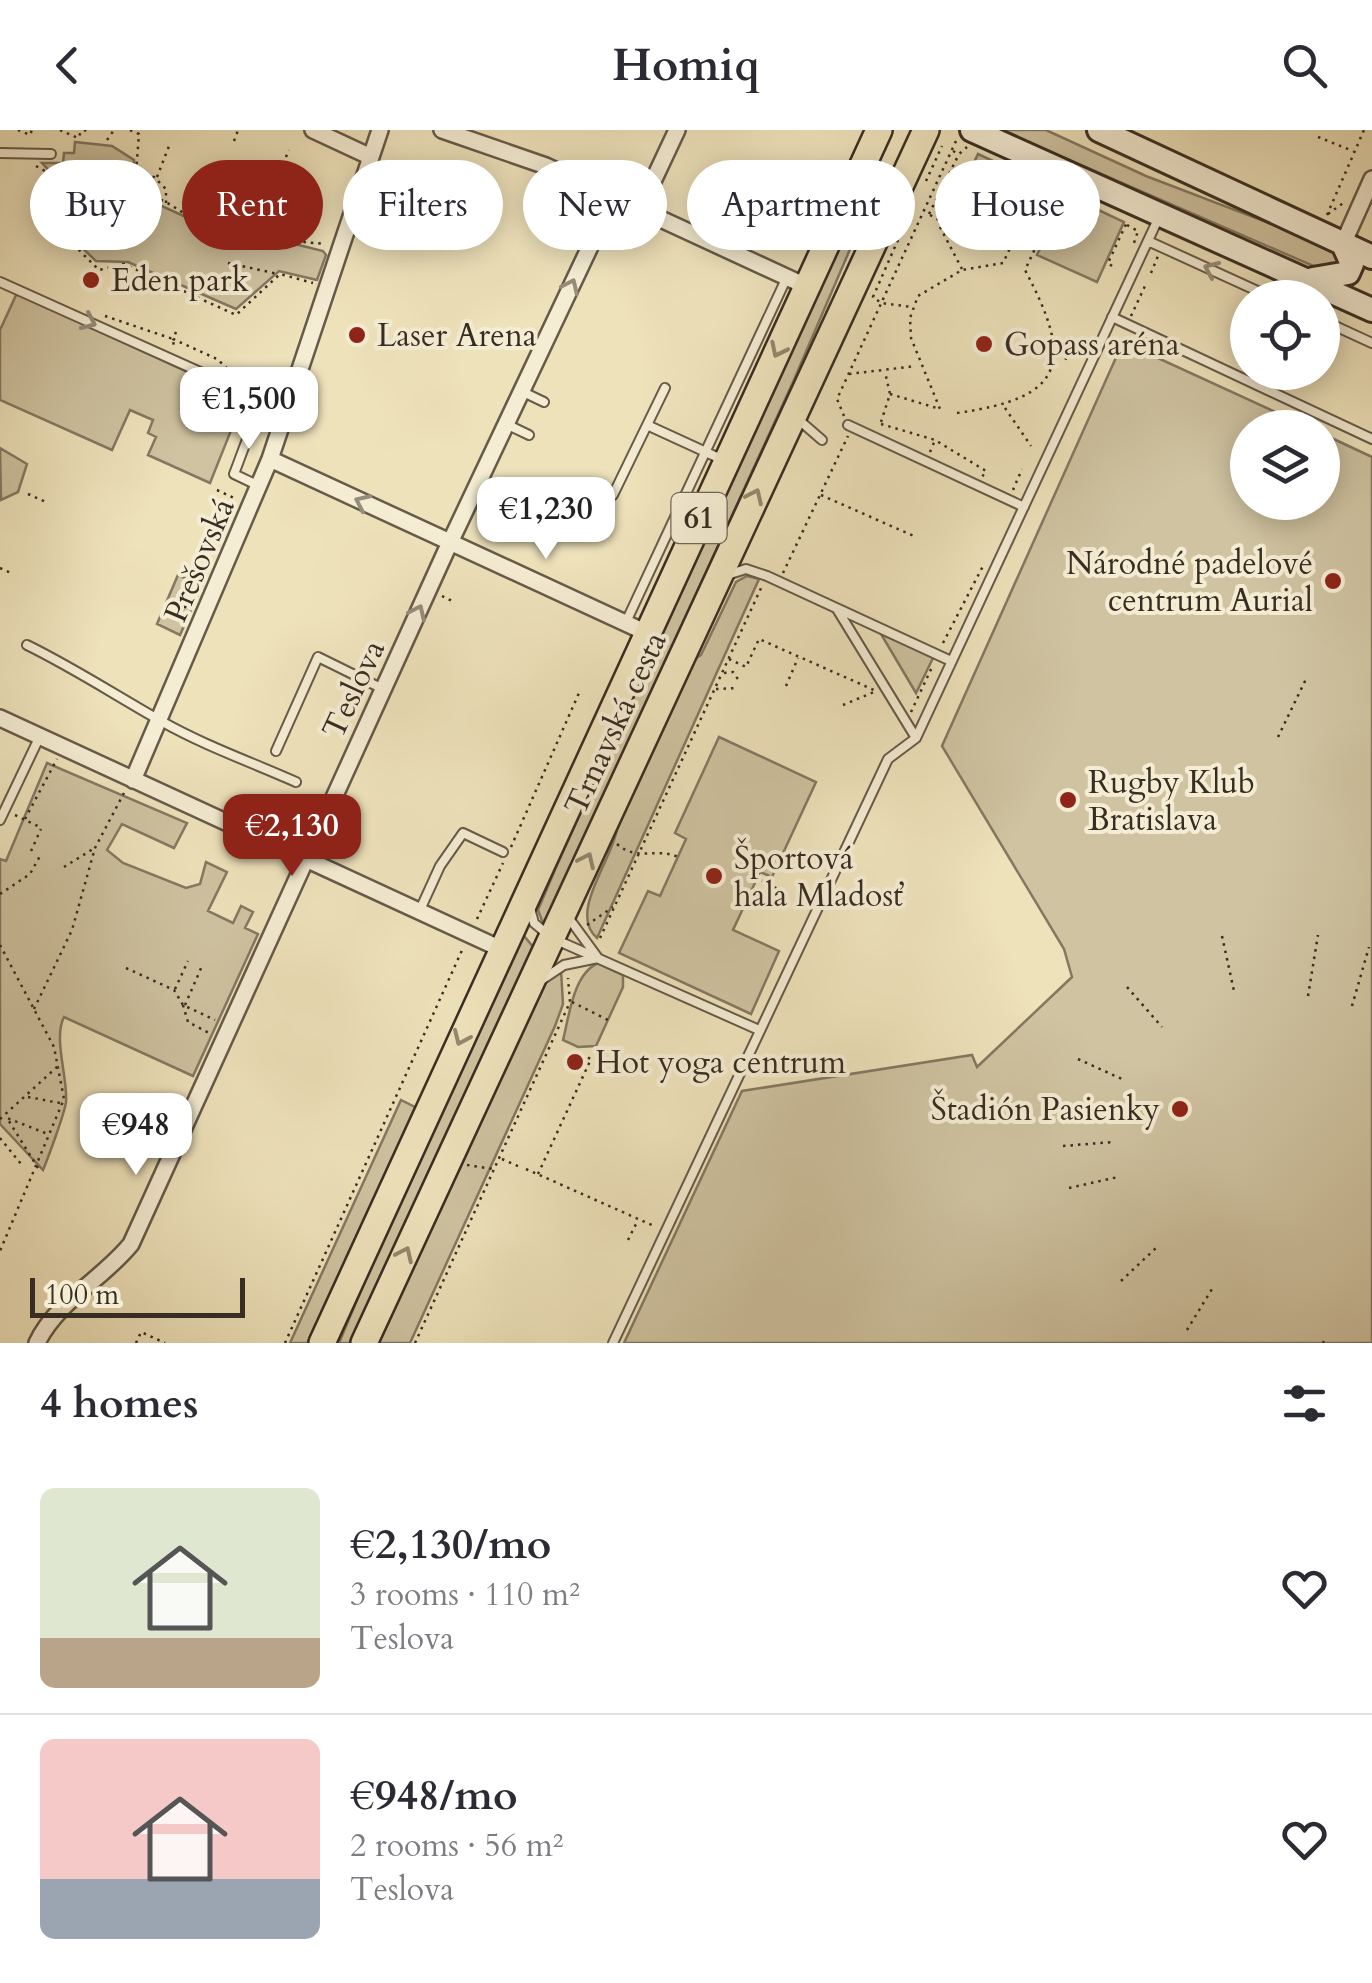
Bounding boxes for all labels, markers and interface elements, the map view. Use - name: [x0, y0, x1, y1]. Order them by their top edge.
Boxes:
- text: Homiq: [612, 35, 760, 96]
- icon: back: [40, 38, 95, 93]
- icon: search: [1277, 38, 1332, 93]
- chip: Buy: [30, 160, 162, 250]
- chip: Rent: [182, 160, 323, 250]
- chip: Filters: [343, 160, 503, 250]
- chip: New: [523, 160, 667, 250]
- chip: Apartment: [687, 160, 915, 250]
- chip: House: [935, 160, 1100, 250]
- place label: Eden park: [111, 259, 249, 303]
- one-way arrow: [1203, 261, 1221, 281]
- marker: Eden park: [80, 269, 102, 291]
- one-way arrow: [559, 278, 579, 296]
- map controls: [1230, 280, 1340, 520]
- button: locate: [1230, 280, 1340, 390]
- one-way arrow: [79, 310, 97, 330]
- place label: Laser Arena: [377, 314, 537, 358]
- place label: Gopass aréna: [1004, 323, 1180, 367]
- marker: Laser Arena: [346, 324, 368, 346]
- marker: Gopass aréna: [973, 333, 995, 355]
- one-way arrow: [771, 340, 791, 358]
- pin: €1,500: [168, 367, 330, 452]
- text: €1,500: [202, 377, 296, 421]
- button: layers: [1230, 410, 1340, 520]
- pin: €1,230: [465, 477, 627, 562]
- text: €1,230: [499, 487, 593, 531]
- one-way arrow: [743, 488, 763, 506]
- street label: Prešovská: [154, 491, 246, 629]
- road number: 61: [672, 493, 726, 543]
- one-way arrow: [354, 494, 372, 514]
- place label: Národné padelové centrum Aurial: [1066, 542, 1313, 623]
- marker: Národné padelové centrum Aurial: [1322, 570, 1344, 592]
- one-way arrow: [406, 604, 426, 622]
- street label: Trnavská cesta: [554, 625, 678, 822]
- street label: Teslova: [312, 633, 396, 746]
- place label: Rugby Klub Bratislava: [1088, 761, 1255, 842]
- marker: Rugby Klub Bratislava: [1057, 789, 1079, 811]
- pin: €2,130: [211, 794, 373, 879]
- text: €2,130: [245, 804, 339, 848]
- place label: Športová hala Mladosť: [734, 837, 904, 918]
- one-way arrow: [575, 852, 595, 870]
- marker: Športová hala Mladosť: [703, 865, 725, 887]
- one-way arrow: [453, 1028, 473, 1046]
- place label: Hot yoga centrum: [595, 1041, 846, 1085]
- marker: Hot yoga centrum: [564, 1051, 586, 1073]
- place label: Štadión Pasienky: [931, 1088, 1160, 1132]
- pin: €948: [77, 1093, 195, 1178]
- marker: Štadión Pasienky: [1169, 1098, 1191, 1120]
- text: €948: [102, 1103, 170, 1147]
- one-way arrow: [392, 1246, 412, 1264]
- scale bar: [30, 1273, 245, 1318]
- text: 100 m: [45, 1276, 119, 1314]
- text: 4 homes: [40, 1375, 198, 1432]
- icon: filters: [1277, 1376, 1332, 1431]
- text: €2,130/mo: [350, 1516, 551, 1573]
- icon: home: [120, 1528, 240, 1648]
- icon: heart: [1277, 1561, 1332, 1616]
- text: 3 rooms · 110 m²: [350, 1573, 580, 1617]
- text: Teslova: [350, 1617, 454, 1661]
- text: €948/mo: [350, 1767, 518, 1824]
- icon: home: [120, 1779, 240, 1899]
- icon: heart: [1277, 1812, 1332, 1867]
- text: 2 rooms · 56 m²: [350, 1824, 563, 1868]
- text: Teslova: [350, 1868, 454, 1912]

